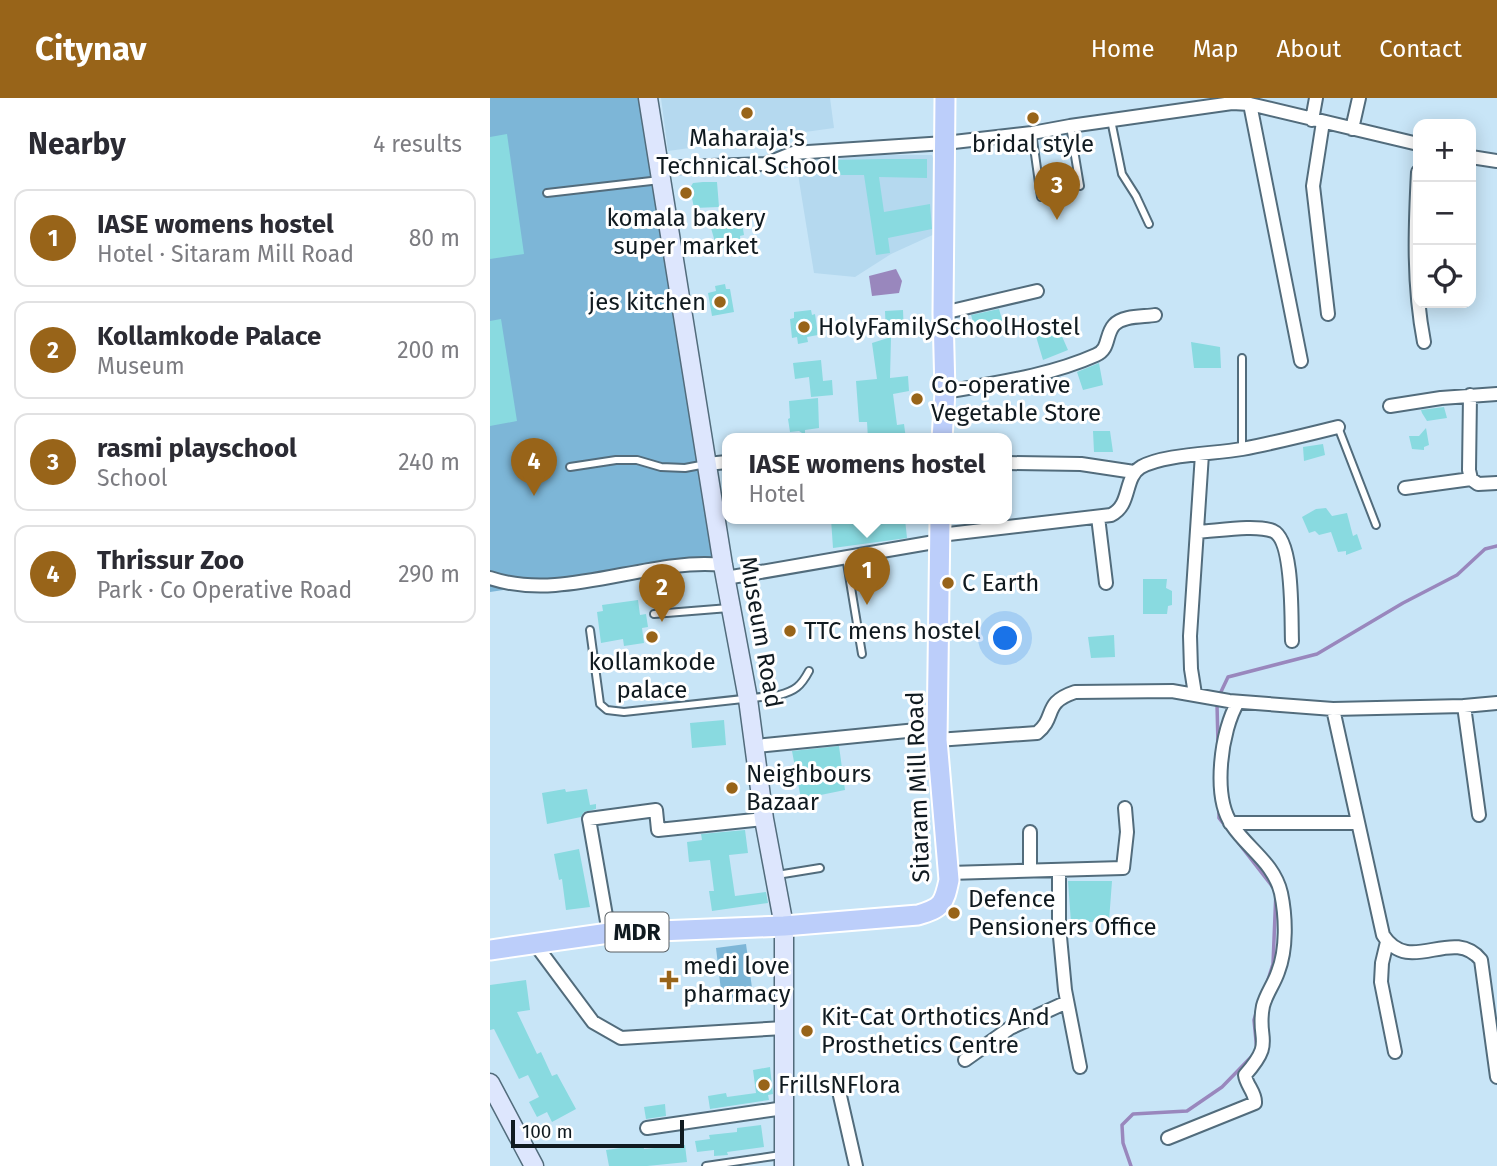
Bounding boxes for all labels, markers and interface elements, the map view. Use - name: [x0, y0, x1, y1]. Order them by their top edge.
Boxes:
- text: Citynav: [35, 29, 147, 69]
- text: Home: [1091, 35, 1155, 63]
- text: Map: [1193, 35, 1239, 63]
- text: About: [1277, 35, 1341, 63]
- text: Contact: [1379, 35, 1462, 63]
- marker: Maharaja's Technical School: [739, 105, 755, 121]
- marker: bridal style: [1025, 110, 1041, 126]
- map controls: [1413, 119, 1476, 308]
- button: +: [1413, 119, 1476, 182]
- place label: Maharaja's Technical School: [656, 124, 838, 180]
- text: Nearby: [28, 126, 126, 162]
- text: 4 results: [373, 130, 462, 158]
- place label: bridal style: [972, 130, 1094, 158]
- pin: 3: [1034, 162, 1080, 220]
- button: −: [1413, 182, 1476, 245]
- marker: komala bakery super market: [678, 185, 694, 201]
- place label: komala bakery super market: [606, 204, 766, 260]
- text: IASE womens hostel: [97, 209, 334, 240]
- text: 1: [48, 224, 58, 252]
- text: 80 m: [409, 224, 460, 252]
- text: Hotel · Sitaram Mill Road: [97, 240, 354, 268]
- button: locate: [1413, 245, 1476, 308]
- place label: jes kitchen: [588, 288, 706, 316]
- marker: jes kitchen: [712, 294, 728, 310]
- place label: HolyFamilySchoolHostel: [818, 313, 1080, 341]
- marker: HolyFamilySchoolHostel: [796, 319, 812, 335]
- text: Kollamkode Palace: [97, 321, 321, 352]
- text: 2: [47, 336, 59, 364]
- text: 200 m: [397, 336, 460, 364]
- text: Museum: [97, 352, 185, 380]
- place label: Co-operative Vegetable Store: [931, 371, 1101, 427]
- marker: Co-operative Vegetable Store: [909, 391, 925, 407]
- text: rasmi playschool: [97, 433, 297, 464]
- popup: [722, 433, 1012, 524]
- pin: 4: [511, 438, 557, 496]
- text: 3: [47, 448, 59, 476]
- text: 240 m: [398, 448, 460, 476]
- text: IASE womens hostel: [749, 449, 985, 480]
- text: School: [97, 464, 168, 492]
- text: Hotel: [749, 480, 805, 508]
- text: Thrissur Zoo: [97, 545, 244, 576]
- pin: 1: [844, 547, 890, 605]
- street label: Museum Road: [734, 554, 788, 710]
- text: 4: [47, 560, 60, 588]
- text: 290 m: [398, 560, 460, 588]
- pin: 2: [639, 564, 685, 622]
- place label: C Earth: [962, 569, 1039, 597]
- marker: C Earth: [940, 575, 956, 591]
- text: Park · Co Operative Road: [97, 576, 352, 604]
- place label: TTC mens hostel: [804, 617, 981, 645]
- your location: [988, 621, 1022, 655]
- marker: TTC mens hostel: [782, 623, 798, 639]
- marker: kollamkode palace: [644, 629, 660, 645]
- place label: kollamkode palace: [588, 648, 716, 704]
- street label: Sitaram Mill Road: [901, 691, 935, 883]
- place label: Neighbours Bazaar: [746, 760, 871, 816]
- marker: Neighbours Bazaar: [724, 780, 740, 796]
- place label: Defence Pensioners Office: [968, 885, 1157, 941]
- marker: Defence Pensioners Office: [946, 905, 962, 921]
- road number: MDR: [606, 912, 668, 952]
- place label: medi love pharmacy: [683, 952, 791, 1008]
- marker: medi love pharmacy: [661, 972, 677, 988]
- place label: Kit-Cat Orthotics And Prosthetics Centre: [821, 1003, 1050, 1059]
- marker: Kit-Cat Orthotics And Prosthetics Centre: [799, 1023, 815, 1039]
- place label: FrillsNFlora: [778, 1071, 901, 1099]
- marker: FrillsNFlora: [756, 1077, 772, 1093]
- scale bar: [511, 1117, 684, 1149]
- text: 100 m: [522, 1120, 573, 1143]

